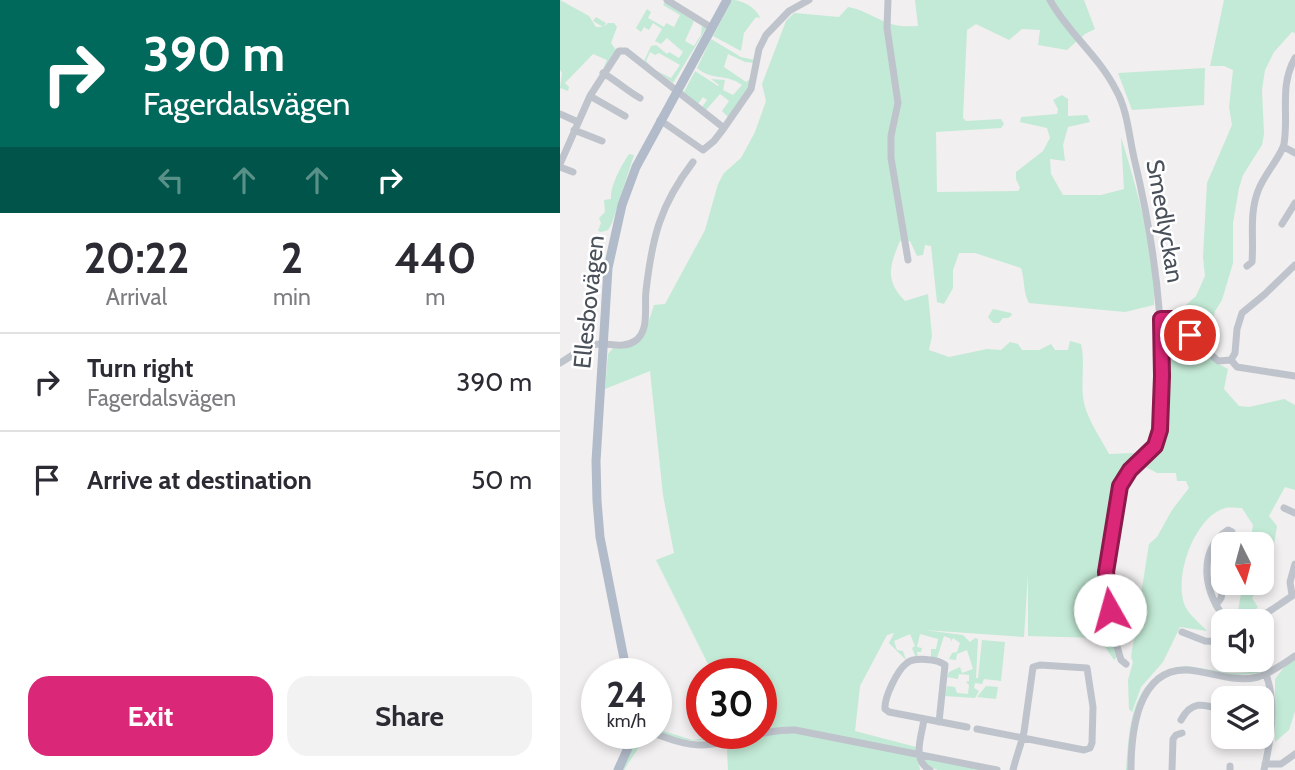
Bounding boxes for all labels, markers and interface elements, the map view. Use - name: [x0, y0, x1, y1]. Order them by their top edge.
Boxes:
- text: 390 m: [143, 24, 285, 83]
- icon: right: [28, 28, 119, 119]
- text: Fagerdalsvägen: [143, 84, 350, 123]
- street label: Smedlyckan: [1140, 157, 1191, 285]
- icon: left: [152, 161, 190, 199]
- icon: ahead: [225, 161, 263, 199]
- icon: ahead: [298, 161, 336, 199]
- icon: right: [371, 161, 409, 199]
- text: 20:22: [84, 232, 189, 284]
- text: 2: [281, 232, 303, 284]
- text: 440: [395, 232, 476, 284]
- street label: Ellesbovägen: [567, 234, 610, 370]
- text: Arrival: [106, 283, 167, 311]
- text: min: [273, 283, 311, 311]
- text: m: [425, 283, 446, 311]
- pin: [1160, 305, 1220, 365]
- icon: arrive: [1171, 316, 1209, 354]
- text: Turn right: [87, 352, 193, 384]
- icon: right: [28, 363, 66, 401]
- text: 390 m: [456, 366, 532, 398]
- text: Fagerdalsvägen: [87, 384, 236, 412]
- icon: arrive: [28, 461, 66, 499]
- text: Arrive at destination: [87, 464, 312, 496]
- text: 50 m: [471, 464, 532, 496]
- north arrow: [1211, 532, 1274, 595]
- map controls: [1211, 532, 1274, 749]
- position arrow: [1073, 573, 1147, 647]
- button: sound: [1211, 609, 1274, 672]
- speed limit sign: 30: [686, 658, 777, 749]
- text: 24: [606, 673, 647, 716]
- button: Exit: [28, 676, 273, 756]
- button: Share: [287, 676, 532, 756]
- button: layers: [1211, 686, 1274, 749]
- text: km/h: [607, 710, 646, 732]

